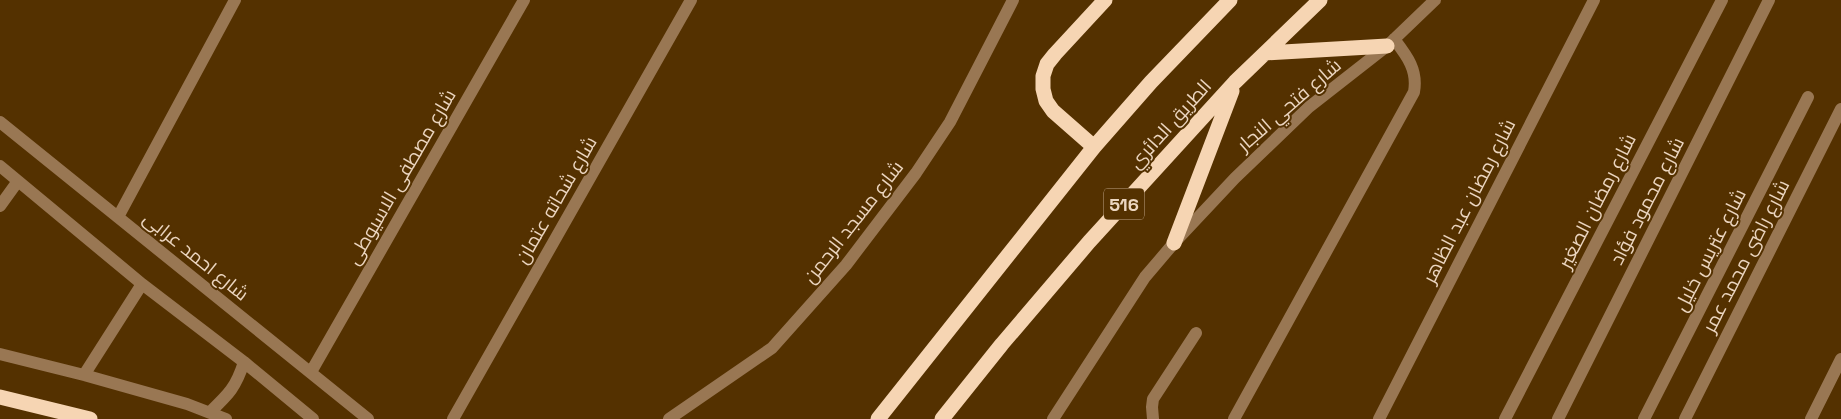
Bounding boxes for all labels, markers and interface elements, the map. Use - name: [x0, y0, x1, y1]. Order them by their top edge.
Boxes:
- street label: شارع فتحي النجار: [1231, 53, 1348, 159]
- street label: الطريق الدائري: [1123, 74, 1218, 175]
- street label: شارع مصطفى الاسيوطى: [341, 85, 462, 270]
- street label: شارع رمضان عبد الظاهر: [1416, 115, 1522, 289]
- street label: شارع رمضان الصغير: [1552, 129, 1643, 274]
- street label: شارع شحاته عتمان: [509, 132, 604, 269]
- street label: شارع محمود فؤاد: [1604, 133, 1691, 270]
- street label: شارع مسجد الرحمن: [797, 155, 910, 289]
- street label: شارع راضى محمد عمر: [1696, 175, 1796, 338]
- street label: شارع عتريس خليل: [1668, 184, 1753, 316]
- road number: 516: [1104, 188, 1144, 220]
- street label: شارع احمد عرابى: [137, 206, 254, 307]

